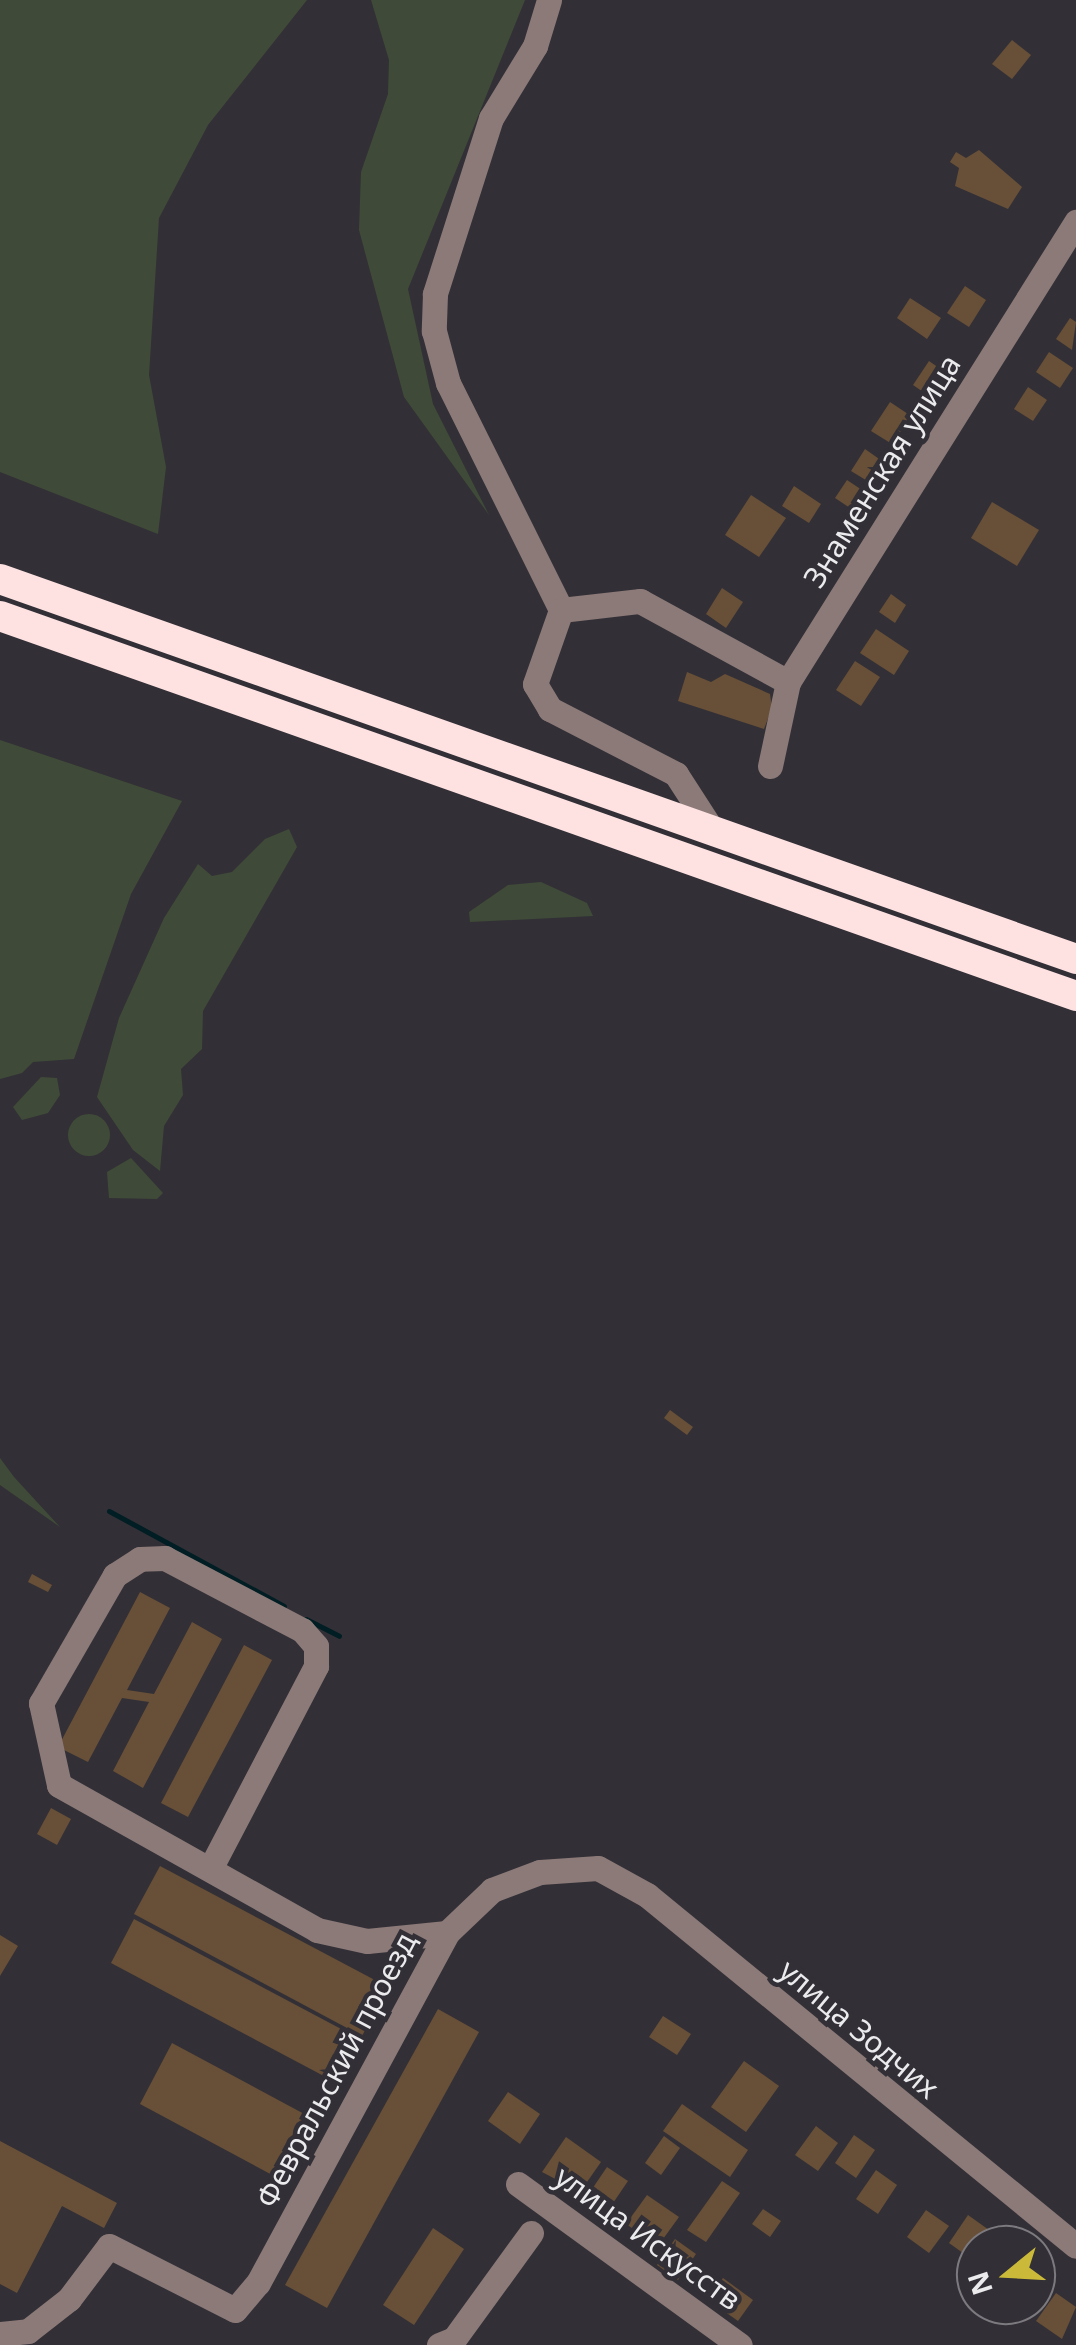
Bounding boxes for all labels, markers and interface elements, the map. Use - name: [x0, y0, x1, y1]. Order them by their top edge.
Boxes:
- street label: Знаменская улица: [796, 348, 968, 594]
- street label: Февральский проезд: [248, 1926, 424, 2214]
- street label: улица Зодчих: [772, 1952, 946, 2106]
- street label: улица Искусств: [548, 2159, 748, 2317]
- north arrow: [956, 2225, 1056, 2325]
- text: N: [958, 2267, 1001, 2300]

